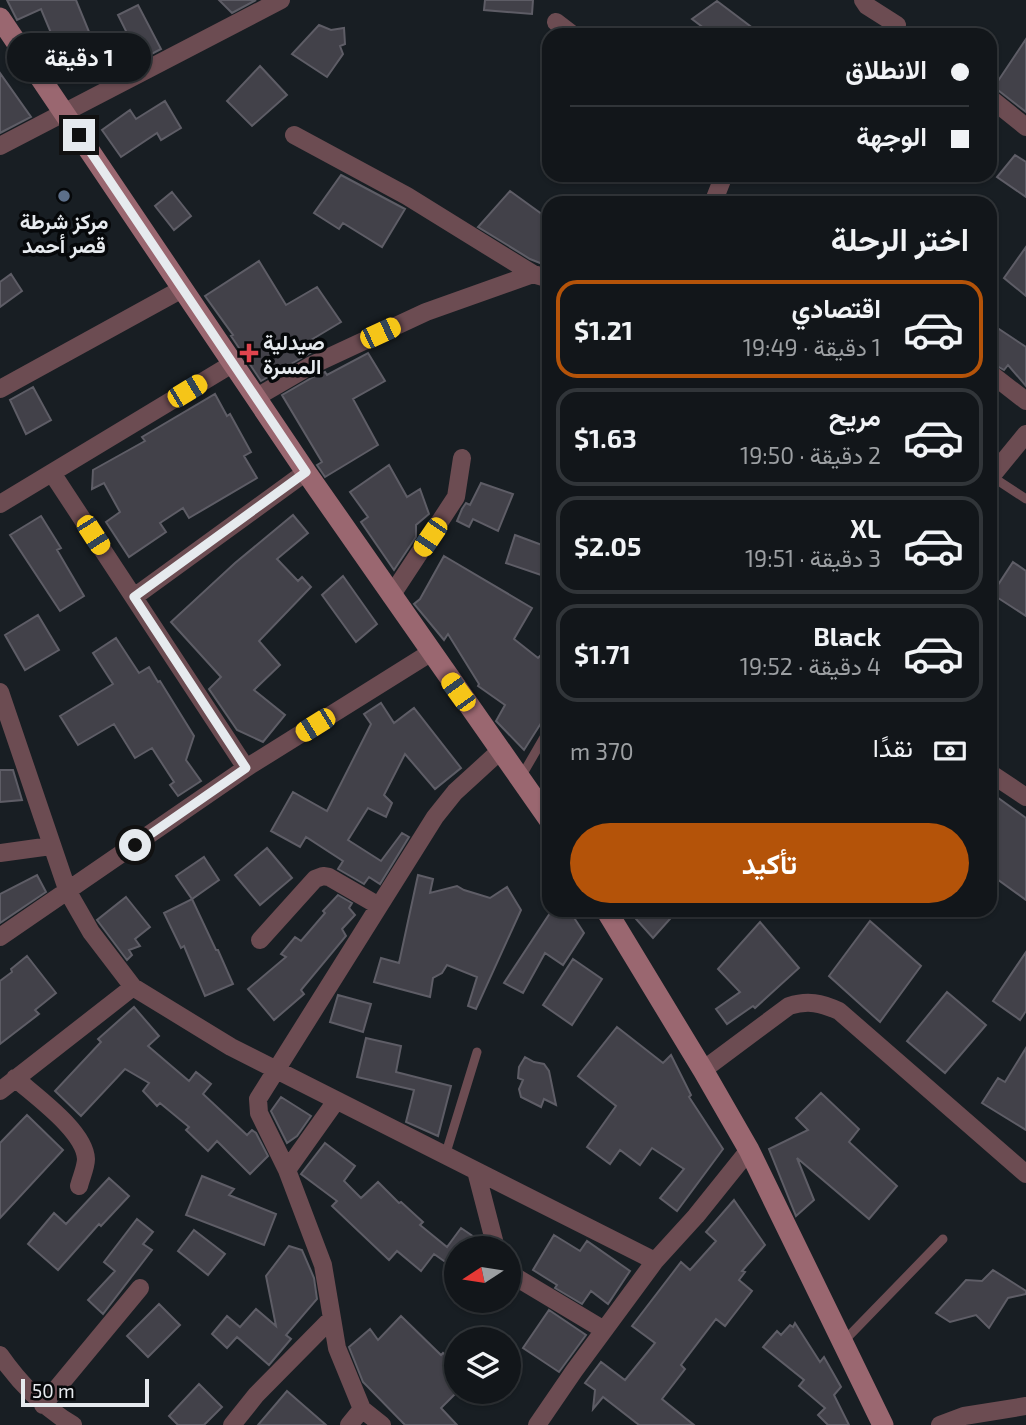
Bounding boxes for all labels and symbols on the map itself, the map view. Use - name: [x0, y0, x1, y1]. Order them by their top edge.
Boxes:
- callout: 1 دقيقة: [7, 33, 151, 82]
- route end: [63, 119, 95, 151]
- marker: مركز شرطة قصر أحمد: [56, 188, 72, 204]
- place label: مركز شرطة قصر أحمد: [20, 208, 108, 259]
- car: [357, 315, 404, 351]
- place label: صيدلية المسرة: [263, 329, 325, 380]
- marker: صيدلية المسرة: [241, 345, 257, 361]
- car: [164, 371, 211, 411]
- car: [73, 512, 114, 558]
- car: [410, 514, 451, 560]
- car: [438, 669, 479, 715]
- car: [292, 705, 339, 745]
- route start: [119, 829, 151, 861]
- north arrow: [444, 1236, 522, 1312]
- scale bar: [21, 1376, 149, 1408]

